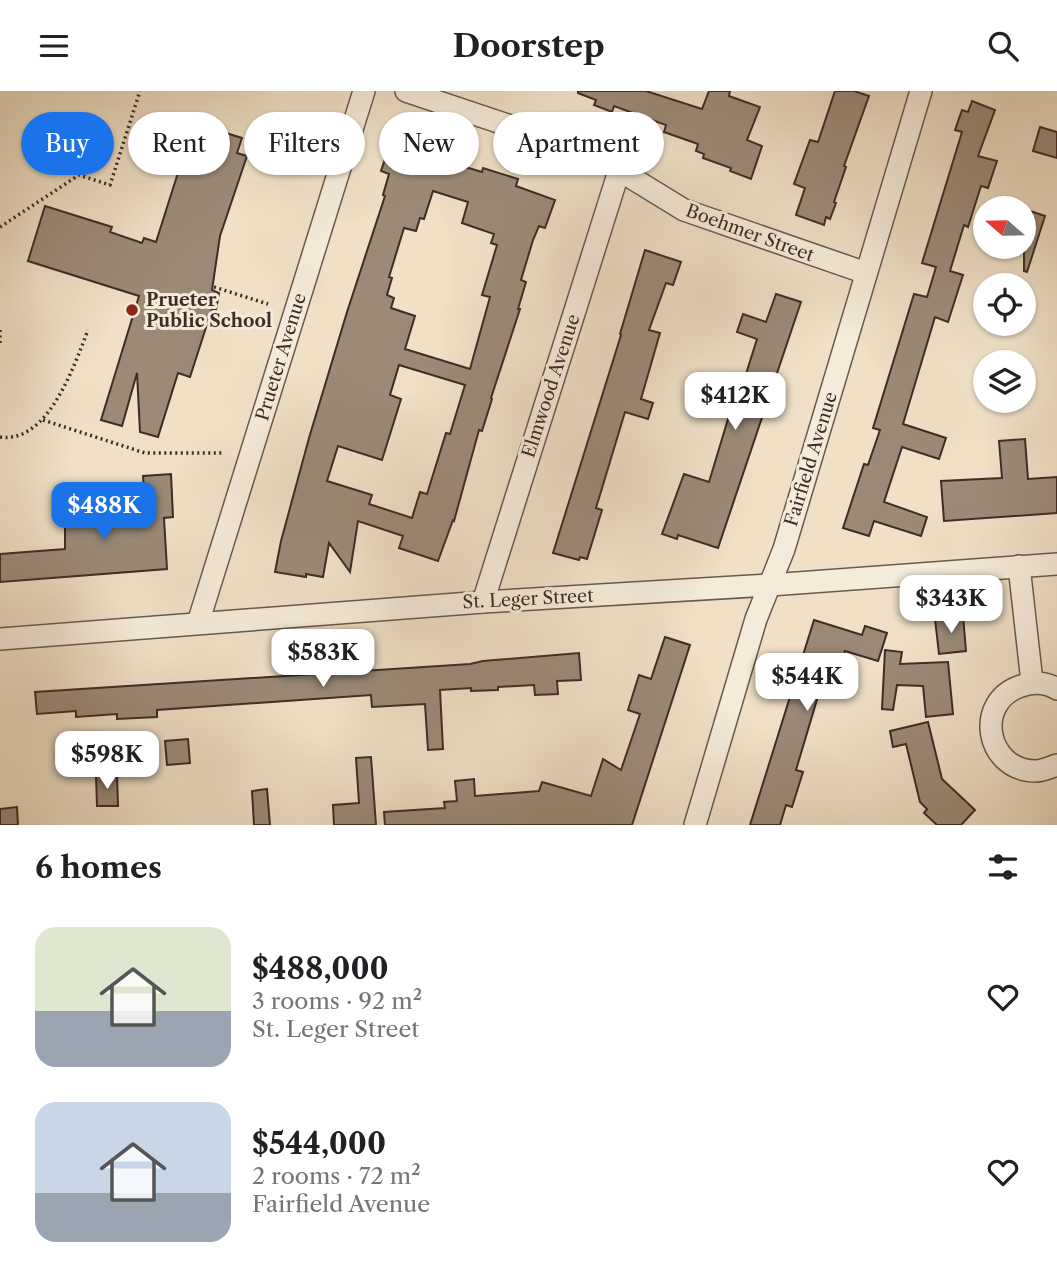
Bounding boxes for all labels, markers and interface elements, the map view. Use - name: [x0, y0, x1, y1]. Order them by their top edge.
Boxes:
- text: Doorstep: [452, 26, 605, 65]
- icon: menu: [35, 27, 73, 65]
- icon: search: [984, 27, 1022, 65]
- chip: Buy: [21, 112, 114, 175]
- chip: Rent: [128, 112, 230, 175]
- chip: Filters: [244, 112, 365, 175]
- chip: New: [379, 112, 479, 175]
- chip: Apartment: [493, 112, 664, 175]
- north arrow: [973, 196, 1036, 259]
- map controls: [973, 196, 1036, 413]
- street label: Boehmer Street: [683, 200, 818, 267]
- button: locate: [973, 273, 1036, 336]
- place label: Prueter Public School: [146, 289, 272, 332]
- street label: Prueter Avenue: [251, 290, 311, 424]
- marker: Prueter Public School: [124, 302, 140, 318]
- street label: Elmwood Avenue: [517, 311, 585, 461]
- button: layers: [973, 350, 1036, 413]
- pin: $412K: [686, 373, 784, 432]
- text: $412K: [701, 381, 769, 409]
- street label: Fairfield Avenue: [780, 389, 842, 529]
- pin: $488K: [55, 483, 153, 542]
- text: $488K: [67, 491, 141, 519]
- pin: $343K: [902, 575, 1000, 635]
- text: $343K: [916, 584, 986, 612]
- street label: St. Leger Street: [462, 585, 595, 613]
- pin: $583K: [274, 629, 372, 689]
- text: $583K: [287, 638, 359, 666]
- pin: $544K: [758, 653, 856, 713]
- text: $544K: [771, 662, 843, 690]
- pin: $598K: [58, 731, 156, 791]
- text: $598K: [71, 740, 143, 768]
- icon: filters: [984, 848, 1022, 886]
- text: 6 homes: [35, 849, 162, 886]
- text: $488,000: [252, 950, 389, 987]
- icon: home: [91, 955, 175, 1039]
- icon: heart: [984, 978, 1022, 1016]
- text: 3 rooms · 92 m²: [252, 987, 422, 1015]
- text: St. Leger Street: [252, 1015, 419, 1043]
- text: $544,000: [252, 1125, 386, 1162]
- icon: home: [91, 1130, 175, 1214]
- icon: heart: [984, 1153, 1022, 1191]
- text: 2 rooms · 72 m²: [252, 1162, 421, 1190]
- text: Fairfield Avenue: [252, 1190, 430, 1218]

